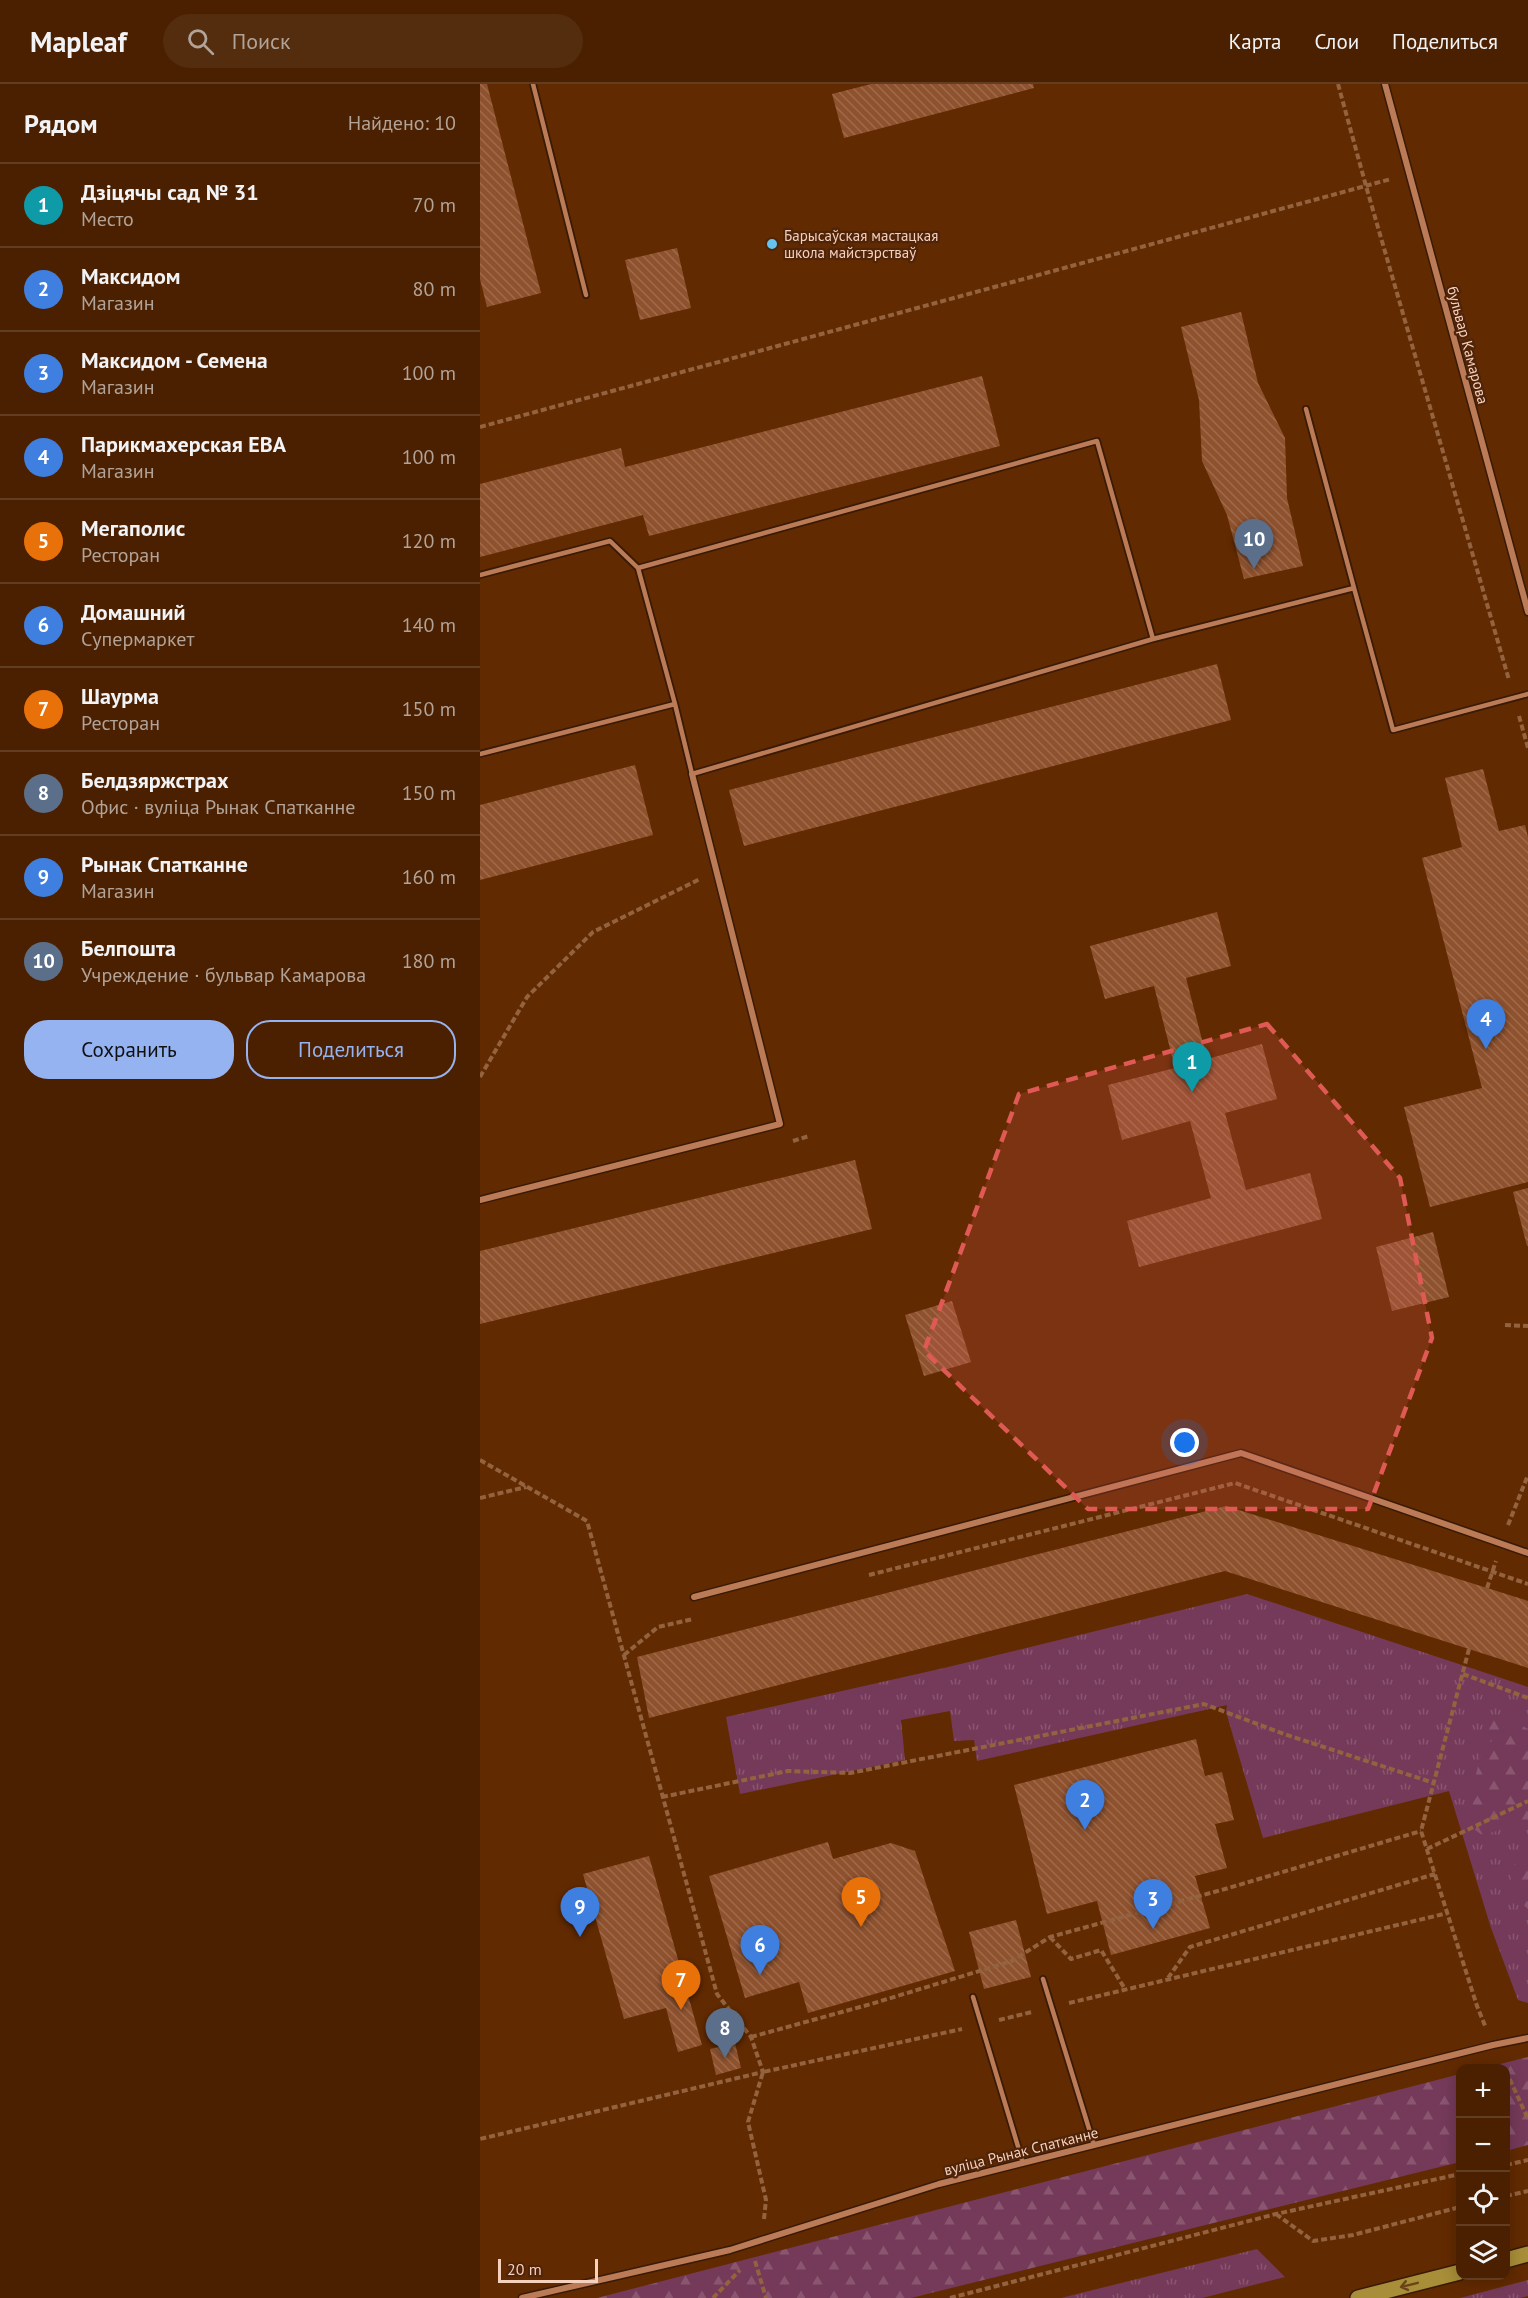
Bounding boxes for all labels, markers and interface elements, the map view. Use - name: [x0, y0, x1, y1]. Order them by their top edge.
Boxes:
- search box: [163, 14, 583, 68]
- text: Mapleaf: [30, 23, 127, 60]
- icon: search: [184, 25, 217, 58]
- text: Поиск: [232, 27, 291, 55]
- text: Карта: [1228, 28, 1281, 55]
- text: Слои: [1314, 28, 1359, 55]
- text: Поделиться: [1392, 28, 1498, 55]
- text: Рядом: [24, 107, 98, 140]
- text: Найдено: 10: [348, 110, 456, 136]
- text: Дзіцячы сад № 31: [81, 178, 259, 206]
- text: 1: [38, 192, 49, 218]
- text: 70 m: [413, 192, 456, 218]
- text: Место: [81, 206, 134, 232]
- place label: Барысаўская мастацкая школа майстэрстваў: [784, 226, 938, 262]
- marker: Барысаўская мастацкая школа майстэрстваў: [765, 237, 779, 251]
- text: Максидом: [81, 262, 180, 290]
- text: 2: [38, 276, 49, 302]
- text: 80 m: [413, 276, 456, 302]
- street label: бульвар Камарова: [1443, 284, 1493, 406]
- text: Магазин: [81, 290, 155, 316]
- text: Максидом - Семена: [81, 346, 268, 374]
- text: 3: [38, 360, 49, 386]
- text: 100 m: [402, 360, 456, 386]
- text: Магазин: [81, 374, 155, 400]
- text: Парикмахерская ЕВА: [81, 430, 286, 458]
- text: 4: [38, 444, 49, 470]
- text: 100 m: [402, 444, 456, 470]
- text: Магазин: [81, 458, 155, 484]
- text: Мегаполис: [81, 514, 185, 542]
- pin: 10: [1234, 520, 1274, 569]
- text: 5: [38, 528, 49, 554]
- text: 120 m: [402, 528, 456, 554]
- text: Ресторан: [81, 542, 160, 568]
- text: Домашний: [81, 598, 186, 626]
- text: 6: [38, 612, 49, 638]
- text: 140 m: [402, 612, 456, 638]
- text: Супермаркет: [81, 626, 194, 652]
- text: Шаурма: [81, 682, 159, 710]
- text: 7: [38, 696, 49, 722]
- text: 150 m: [402, 696, 456, 722]
- text: Ресторан: [81, 710, 160, 736]
- text: Белдзяржстрах: [81, 766, 229, 794]
- text: 8: [38, 780, 49, 806]
- text: 150 m: [402, 780, 456, 806]
- text: Офис · вуліца Рынак Спатканне: [81, 794, 355, 820]
- text: Рынак Спатканне: [81, 850, 248, 878]
- text: 9: [38, 864, 49, 890]
- text: 160 m: [402, 864, 456, 890]
- text: Магазин: [81, 878, 155, 904]
- text: Белпошта: [81, 934, 176, 962]
- text: 10: [32, 948, 55, 974]
- text: 180 m: [402, 948, 456, 974]
- text: Учреждение · бульвар Камарова: [81, 962, 366, 988]
- pin: 4: [1466, 1000, 1506, 1049]
- button: Сохранить: [24, 1020, 234, 1079]
- button: Поделиться: [246, 1020, 456, 1079]
- pin: 1: [1172, 1042, 1212, 1092]
- your location: [1170, 1428, 1199, 1457]
- pin: 2: [1066, 1780, 1104, 1830]
- pin: 5: [842, 1878, 880, 1927]
- pin: 3: [1134, 1880, 1172, 1929]
- pin: 9: [560, 1888, 600, 1937]
- pin: 6: [740, 1926, 780, 1975]
- pin: 7: [662, 1960, 700, 2010]
- pin: 8: [706, 2008, 744, 2058]
- map controls: [1456, 2064, 1510, 2280]
- button: +: [1456, 2064, 1510, 2118]
- button: −: [1456, 2118, 1510, 2172]
- street label: вуліца Рынак Спатканне: [942, 2123, 1100, 2179]
- button: locate: [1456, 2172, 1510, 2226]
- button: layers: [1456, 2226, 1510, 2280]
- scale bar: [498, 2256, 598, 2284]
- text: 20 m: [507, 2259, 542, 2279]
- one-way arrow: [1400, 2279, 1419, 2291]

